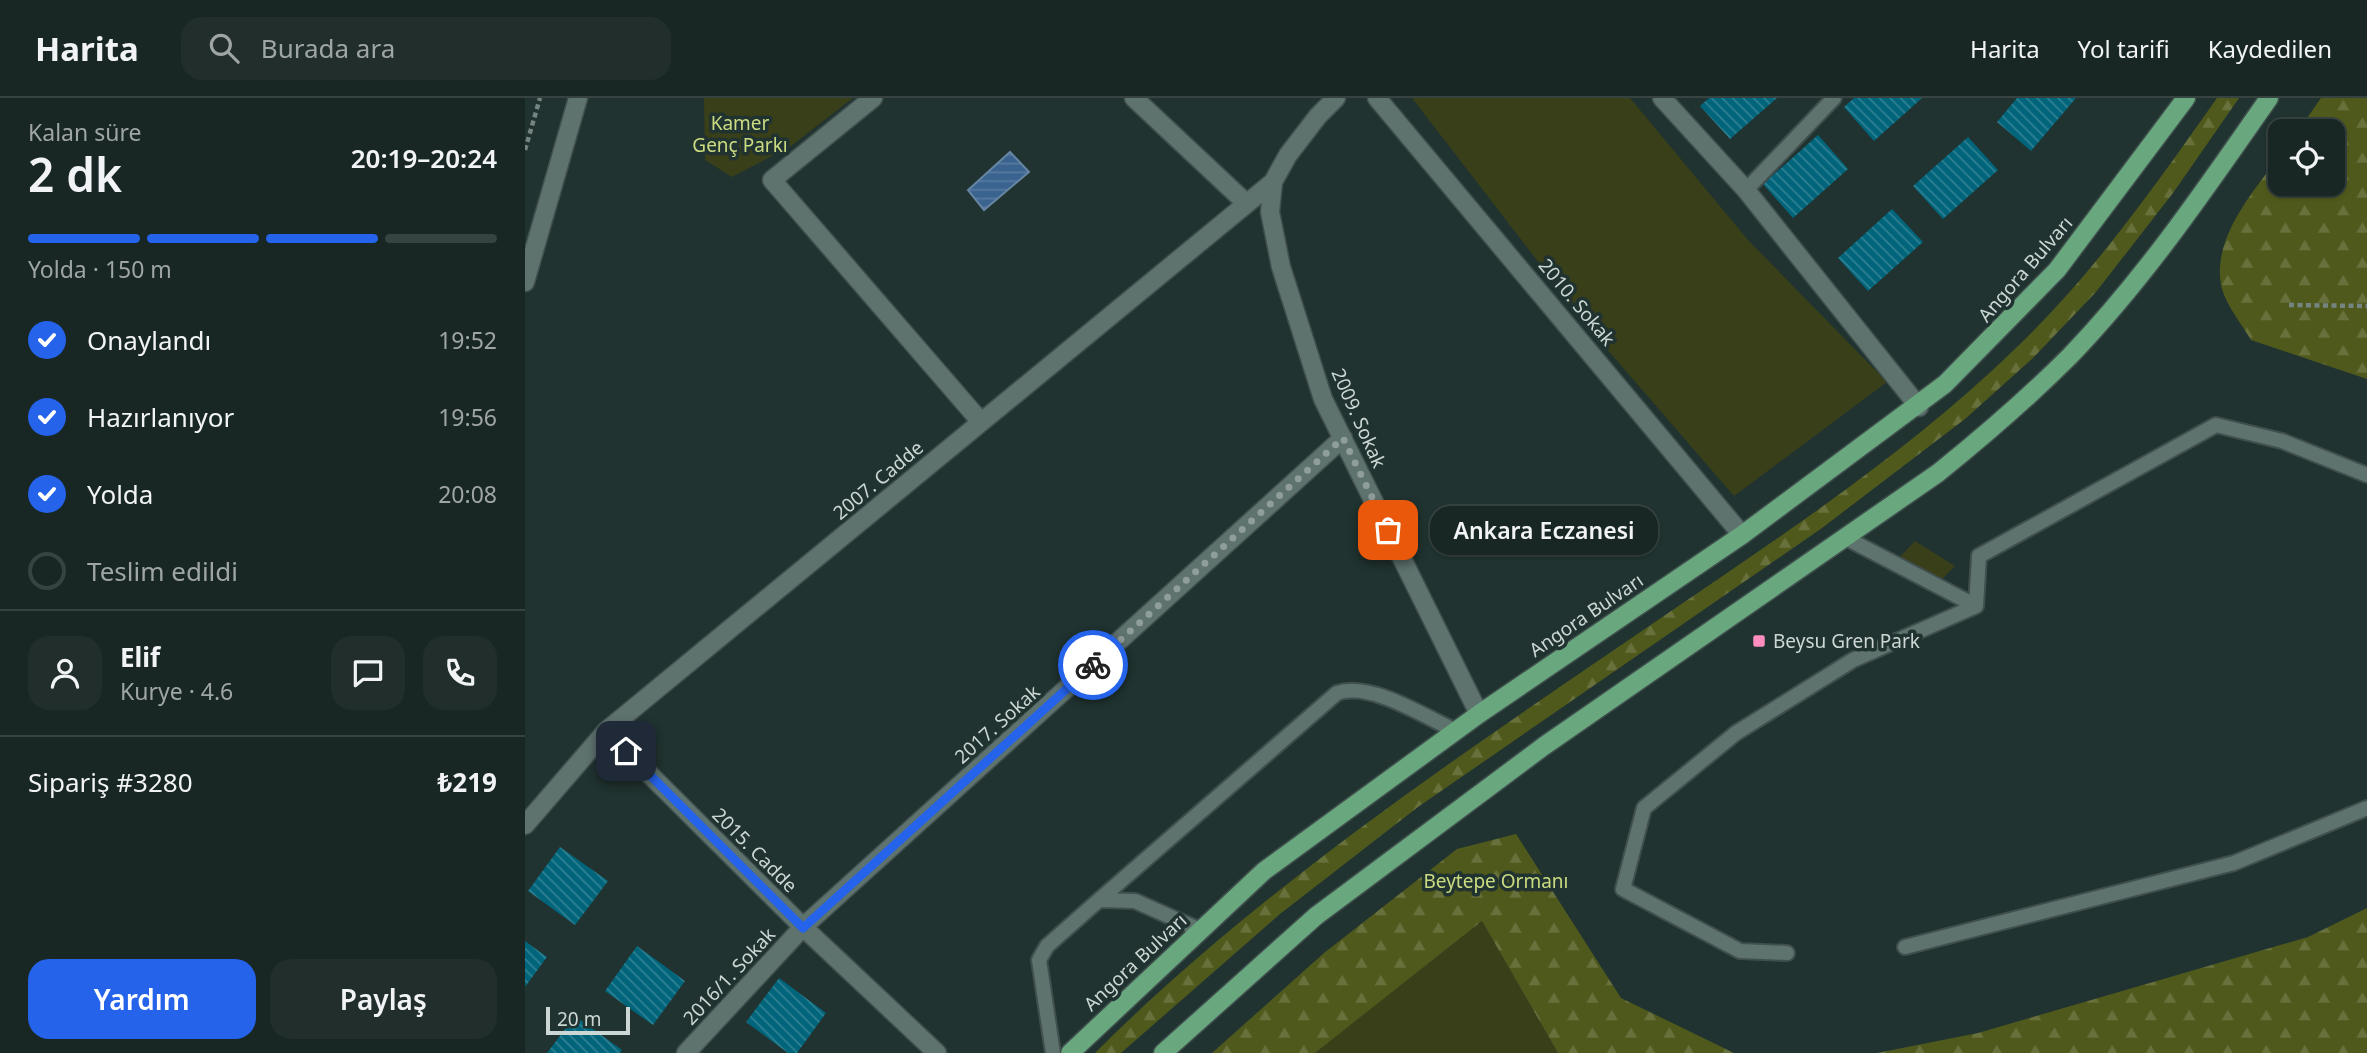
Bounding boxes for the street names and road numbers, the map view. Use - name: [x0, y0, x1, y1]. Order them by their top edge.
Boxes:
- street label: Angora Bulvarı: [1972, 211, 2078, 327]
- street label: 2010. Sokak: [1533, 253, 1621, 351]
- street label: 2009. Sokak: [1325, 364, 1393, 472]
- street label: 2007. Cadde: [827, 435, 929, 525]
- street label: Angora Bulvarı: [1524, 567, 1648, 663]
- street label: 2017. Sokak: [949, 679, 1045, 769]
- street label: 2015. Cadde: [707, 802, 803, 898]
- street label: Angora Bulvarı: [1078, 907, 1192, 1017]
- street label: 2016/1. Sokak: [677, 922, 781, 1030]

